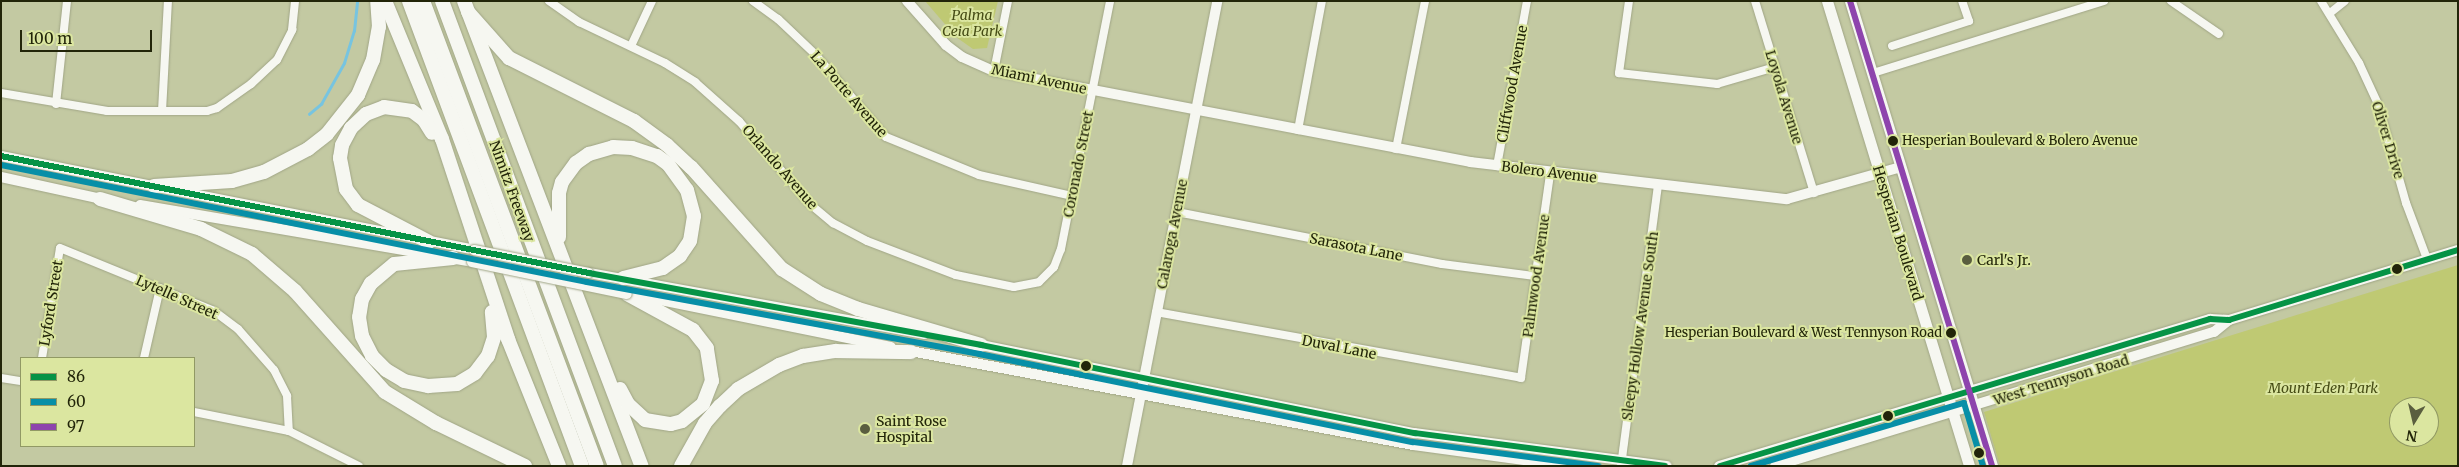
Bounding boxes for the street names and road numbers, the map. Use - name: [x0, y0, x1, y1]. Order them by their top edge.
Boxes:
- street label: Cliffwood Avenue: [1493, 24, 1531, 144]
- street label: La Porte Avenue: [807, 48, 891, 140]
- street label: Loyola Avenue: [1762, 48, 1806, 146]
- street label: Miami Avenue: [990, 61, 1088, 97]
- street label: Oliver Drive: [2368, 99, 2408, 181]
- street label: Coronado Street: [1059, 109, 1097, 219]
- street label: Orlando Avenue: [739, 121, 821, 213]
- street label: Nimitz Freeway: [486, 138, 538, 244]
- street label: Bolero Avenue: [1500, 158, 1598, 186]
- street label: Hesperian Boulevard: [1869, 163, 1927, 303]
- street label: Calaroga Avenue: [1153, 178, 1191, 290]
- street label: Palmwood Avenue: [1519, 213, 1553, 339]
- street label: Sarasota Lane: [1308, 230, 1404, 264]
- street label: Sleepy Hollow Avenue South: [1618, 230, 1662, 422]
- street label: Lyford Street: [36, 259, 66, 347]
- street label: Lytelle Street: [133, 271, 221, 323]
- street label: Duval Lane: [1300, 332, 1378, 362]
- street label: West Tennyson Road: [1991, 351, 2131, 409]

